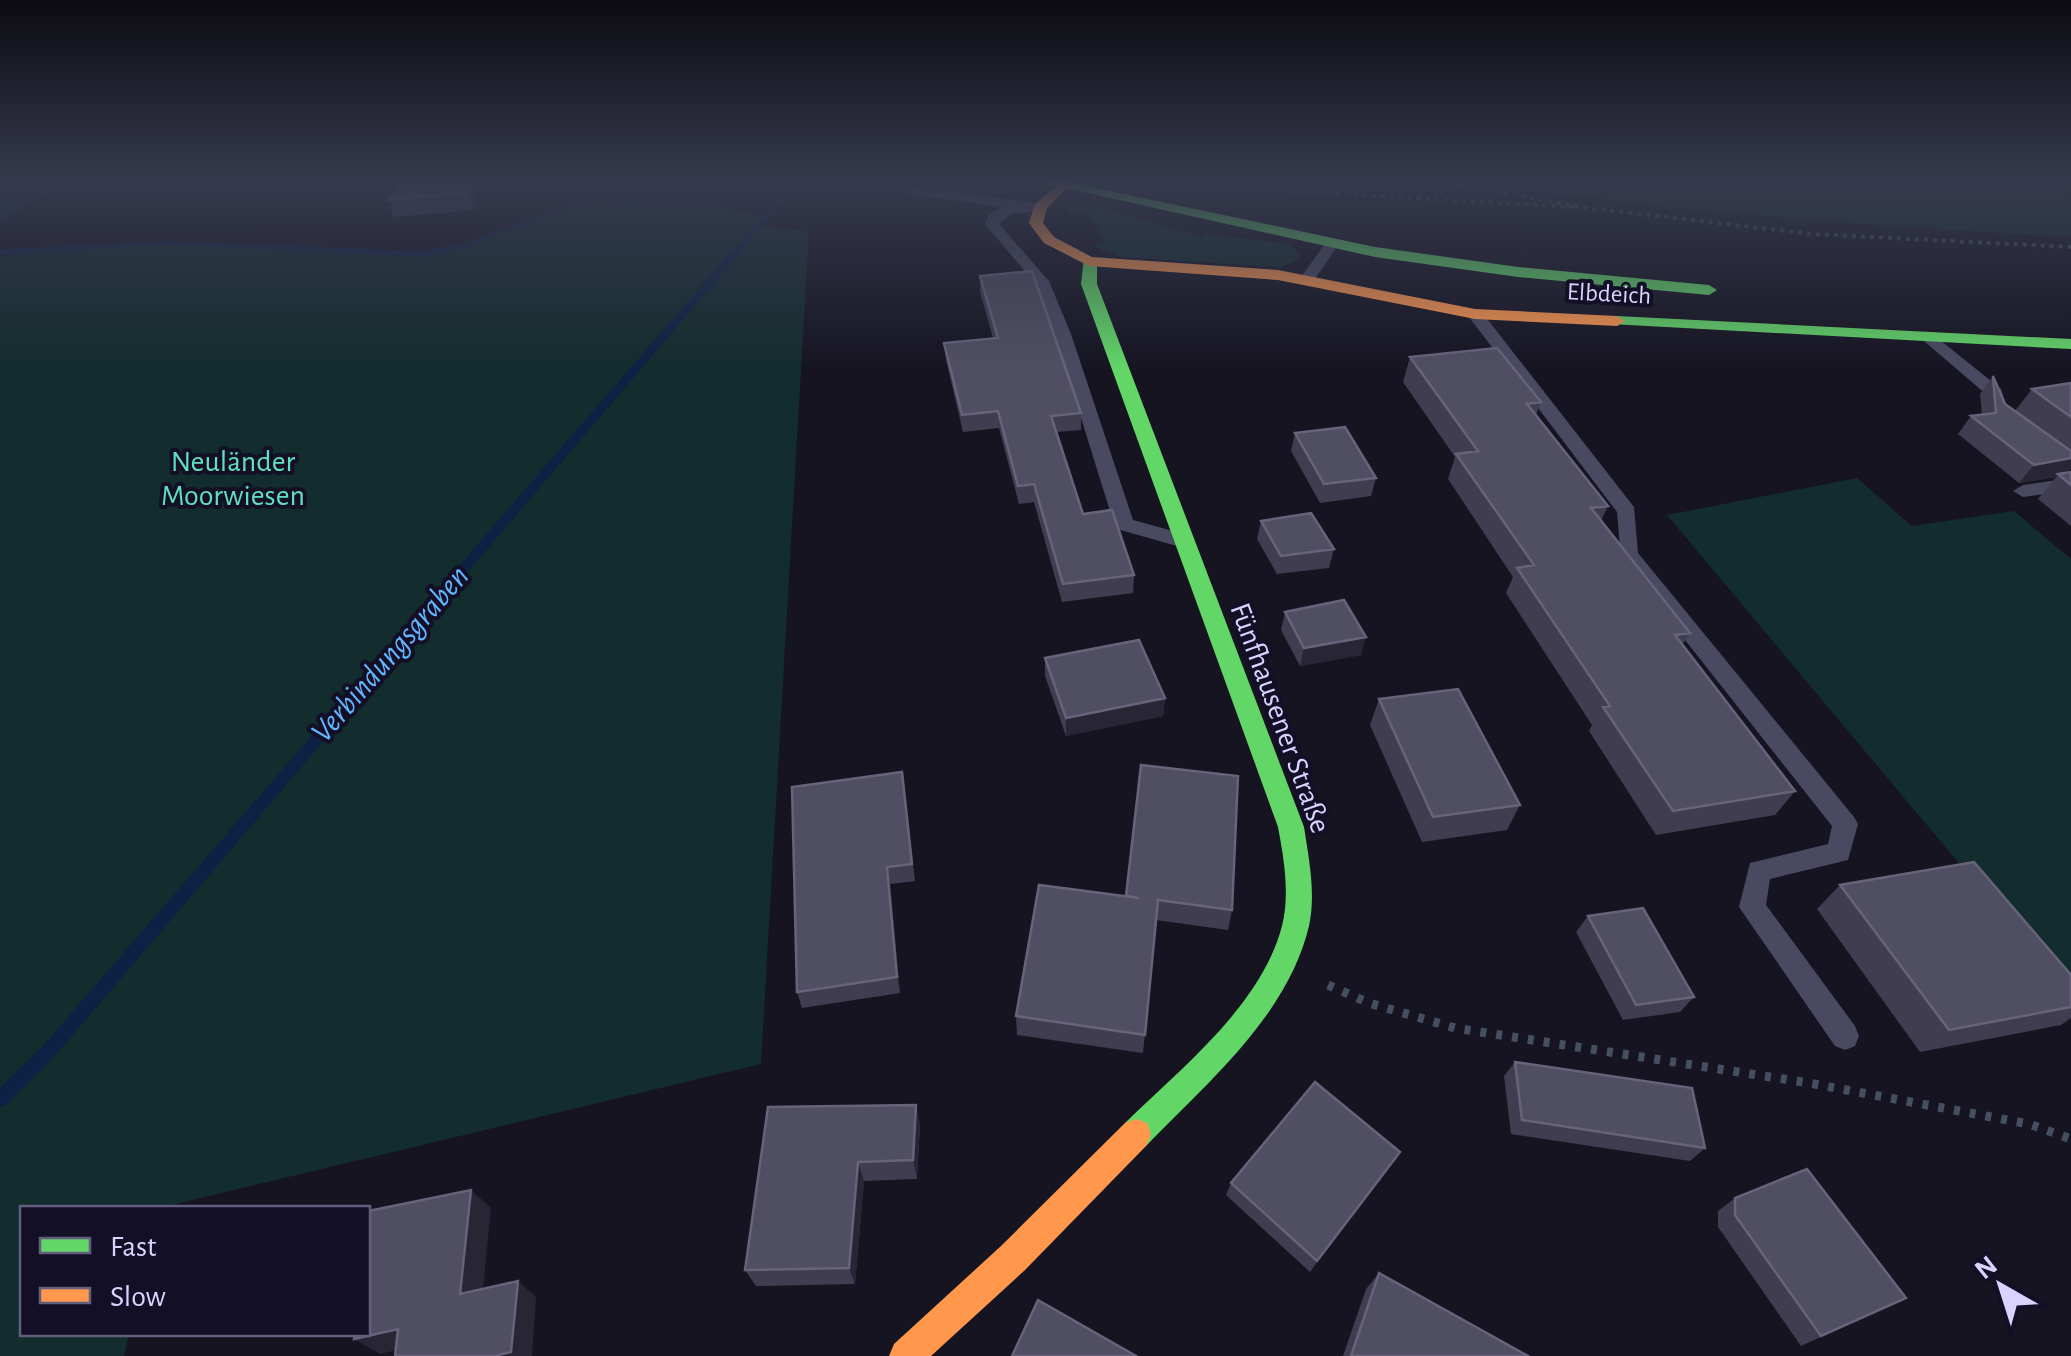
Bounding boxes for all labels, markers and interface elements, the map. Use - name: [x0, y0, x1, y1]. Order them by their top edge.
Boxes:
- street label: Elbdeich: [1566, 279, 1652, 309]
- park label: Neuländer Moorwiesen: [161, 447, 305, 511]
- water label: Verbindungsgraben: [305, 560, 475, 748]
- street label: Fünfhausener Straße: [1224, 599, 1336, 837]
- legend: [20, 1206, 370, 1336]
- text: Fast: [110, 1232, 157, 1262]
- north arrow: [1951, 1236, 2051, 1336]
- text: N: [1970, 1251, 2003, 1285]
- text: Slow: [110, 1282, 166, 1312]

